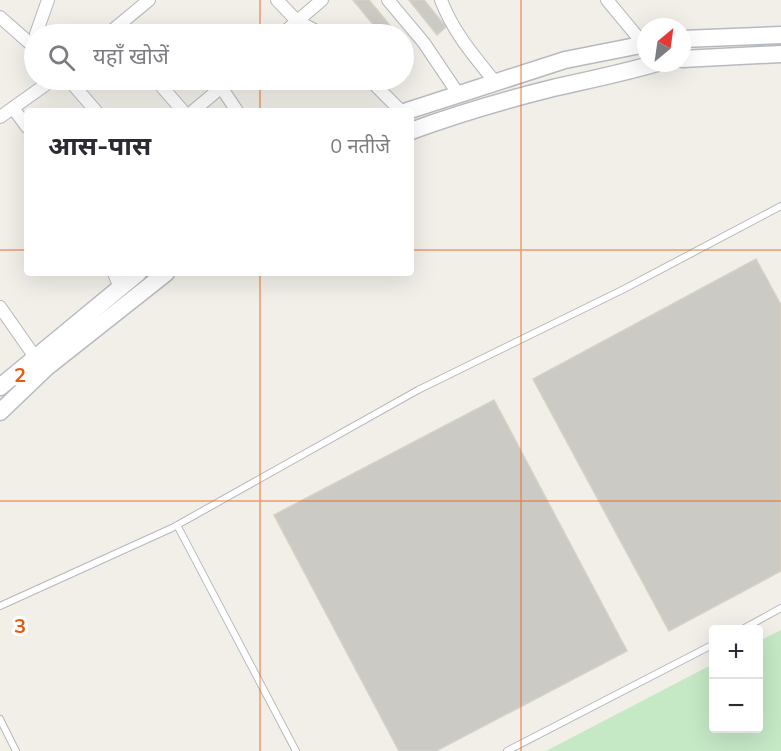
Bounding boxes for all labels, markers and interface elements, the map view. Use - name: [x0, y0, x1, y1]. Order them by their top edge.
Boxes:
- north arrow: [637, 18, 691, 72]
- search box: [24, 24, 414, 90]
- icon: search: [45, 41, 78, 74]
- text: यहाँ खोजें: [93, 42, 169, 70]
- text: आस-पास: [48, 129, 151, 162]
- text: 0 नतीजे: [330, 133, 390, 158]
- text: 2: [14, 362, 26, 387]
- text: 3: [14, 613, 26, 638]
- map controls: [709, 625, 763, 733]
- button: +: [709, 625, 763, 679]
- button: −: [709, 679, 763, 733]

